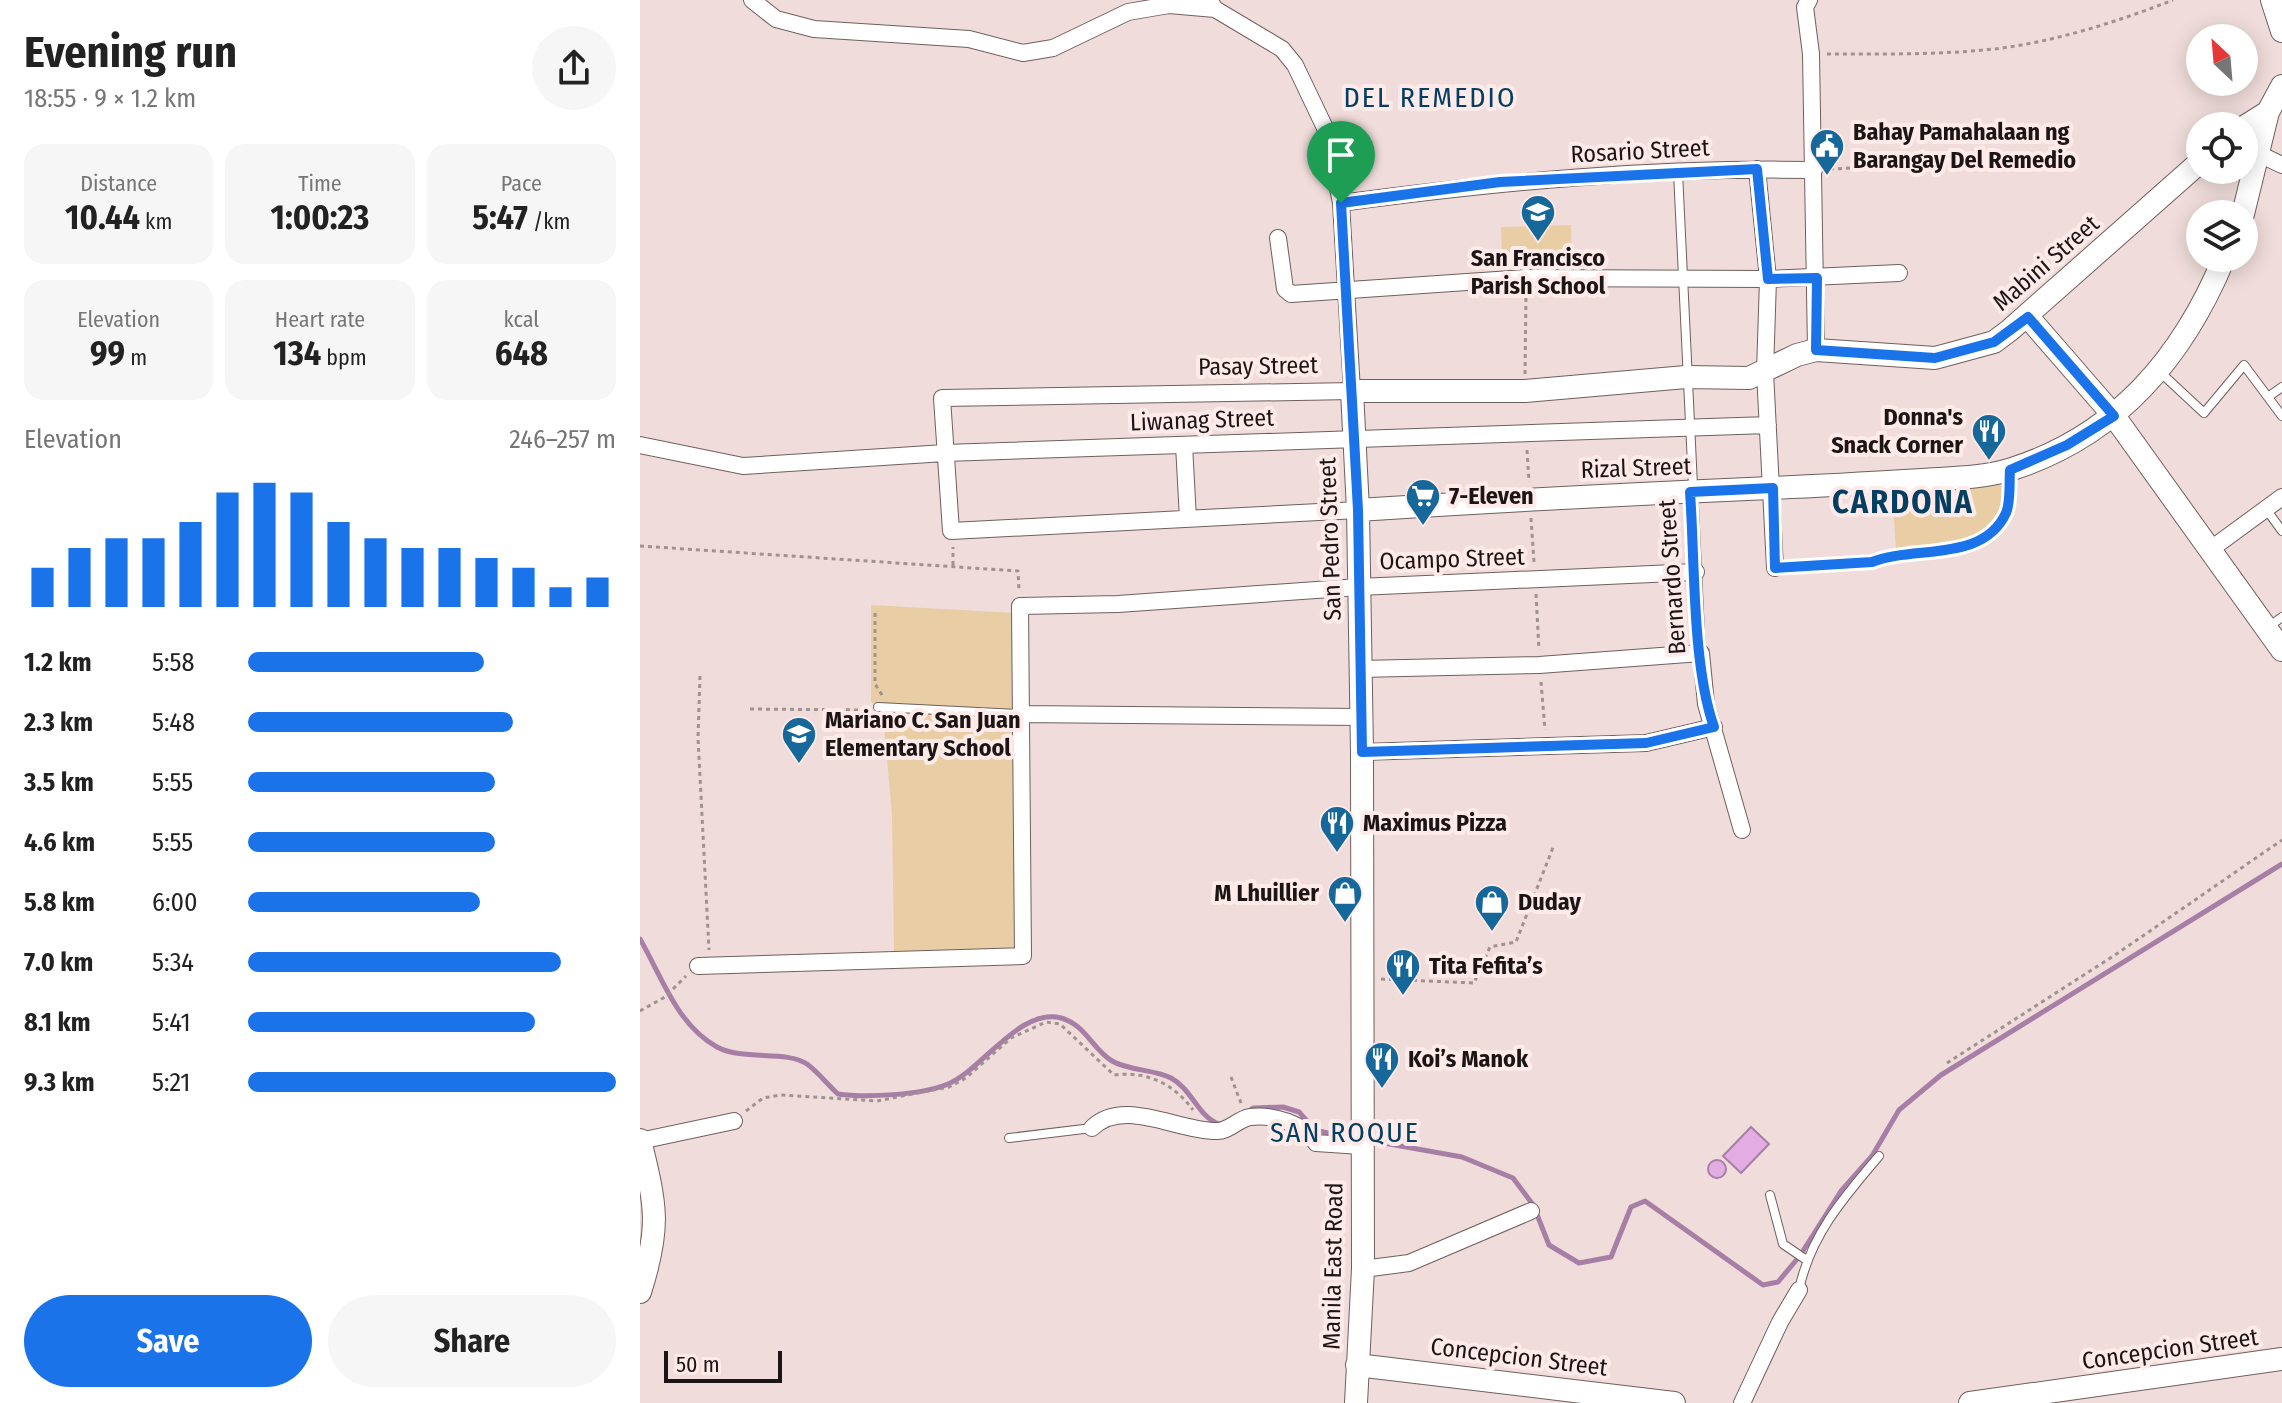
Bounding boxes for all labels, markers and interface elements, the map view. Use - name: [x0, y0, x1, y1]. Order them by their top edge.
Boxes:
- north arrow: [2186, 24, 2258, 96]
- map controls: [2186, 24, 2258, 272]
- text: Evening run: [24, 26, 237, 79]
- button: share: [532, 26, 616, 110]
- district label: DEL REMEDIO: [1343, 81, 1517, 114]
- text: 18:55 · 9 × 1.2 km: [24, 83, 196, 114]
- button: locate: [2186, 112, 2258, 184]
- place label: Bahay Pamahalaan ng Barangay Del Remedio: [1853, 118, 2076, 174]
- pin: [1307, 121, 1375, 203]
- public building icon: Bahay Pamahalaan ng Barangay Del Remedio: [1808, 127, 1846, 177]
- icon: arrive: [1319, 133, 1363, 177]
- street label: Rosario Street: [1570, 133, 1710, 169]
- text: Distance: [80, 170, 157, 197]
- text: Time: [298, 170, 342, 197]
- text: Pace: [501, 170, 542, 197]
- school or university icon: San Francisco Parish School: [1519, 193, 1557, 243]
- text: 10.44: [65, 197, 140, 238]
- text: 1:00:23: [271, 197, 369, 238]
- text: 5:47: [472, 197, 528, 238]
- button: layers: [2186, 200, 2258, 272]
- text: km: [140, 208, 172, 235]
- text: /km: [528, 208, 570, 235]
- street label: Mabini Street: [1987, 209, 2105, 317]
- place label: San Francisco Parish School: [1471, 244, 1606, 300]
- text: Elevation: [77, 306, 160, 333]
- text: Heart rate: [275, 306, 365, 333]
- text: kcal: [504, 306, 539, 333]
- text: 99: [90, 333, 125, 374]
- text: 134: [273, 333, 321, 374]
- text: 648: [495, 333, 548, 374]
- text: m: [125, 344, 147, 371]
- text: bpm: [321, 344, 367, 371]
- street label: Pasay Street: [1198, 351, 1318, 381]
- street label: Liwanag Street: [1130, 403, 1275, 437]
- place label: Donna's Snack Corner: [1831, 403, 1963, 459]
- restaurant icon: Donna's Snack Corner: [1970, 412, 2008, 462]
- text: Elevation: [24, 424, 122, 455]
- text: 246–257 m: [509, 424, 616, 455]
- street label: Rizal Street: [1580, 452, 1692, 484]
- street label: San Pedro Street: [1313, 457, 1347, 621]
- supermarket icon: 7-Eleven: [1404, 477, 1442, 527]
- place label: 7-Eleven: [1449, 482, 1534, 510]
- district label: CARDONA: [1832, 483, 1974, 521]
- street label: Bernardo Street: [1653, 498, 1691, 656]
- street label: Ocampo Street: [1379, 542, 1525, 576]
- text: 1.2 km: [24, 647, 91, 678]
- text: 5:58: [152, 647, 194, 678]
- place label: Mariano C. San Juan Elementary School: [825, 706, 1020, 762]
- text: 2.3 km: [24, 707, 93, 738]
- text: 5:48: [152, 707, 195, 738]
- school or university icon: Mariano C. San Juan Elementary School: [780, 715, 818, 765]
- text: 3.5 km: [24, 767, 94, 798]
- text: 5:55: [152, 767, 193, 798]
- restaurant icon: Maximus Pizza: [1318, 804, 1356, 854]
- place label: Maximus Pizza: [1363, 809, 1507, 837]
- text: 4.6 km: [24, 827, 95, 858]
- text: 5:55: [152, 827, 193, 858]
- shop icon: M Lhuillier: [1326, 874, 1364, 924]
- place label: M Lhuillier: [1214, 879, 1319, 907]
- shop icon: Duday: [1473, 883, 1511, 933]
- text: 5.8 km: [24, 887, 95, 918]
- text: 6:00: [152, 887, 198, 918]
- place label: Duday: [1518, 888, 1581, 916]
- text: 7.0 km: [24, 947, 93, 978]
- text: 5:34: [152, 947, 194, 978]
- restaurant icon: Tita Fefita’s: [1384, 947, 1422, 997]
- place label: Tita Fefita’s: [1429, 952, 1543, 980]
- text: 8.1 km: [24, 1007, 91, 1038]
- text: 5:41: [152, 1007, 191, 1038]
- restaurant icon: Koi’s Manok: [1363, 1040, 1401, 1090]
- place label: Koi’s Manok: [1408, 1045, 1529, 1073]
- text: 9.3 km: [24, 1067, 95, 1098]
- text: 5:21: [152, 1067, 190, 1098]
- district label: SAN ROQUE: [1270, 1116, 1420, 1149]
- street label: Manila East Road: [1318, 1182, 1348, 1350]
- button: Save: [24, 1295, 312, 1387]
- button: Share: [328, 1295, 616, 1387]
- street label: Concepcion Street: [2080, 1323, 2260, 1375]
- street label: Concepcion Street: [1429, 1332, 1609, 1382]
- scale bar: [664, 1347, 782, 1383]
- text: 50 m: [676, 1351, 720, 1378]

